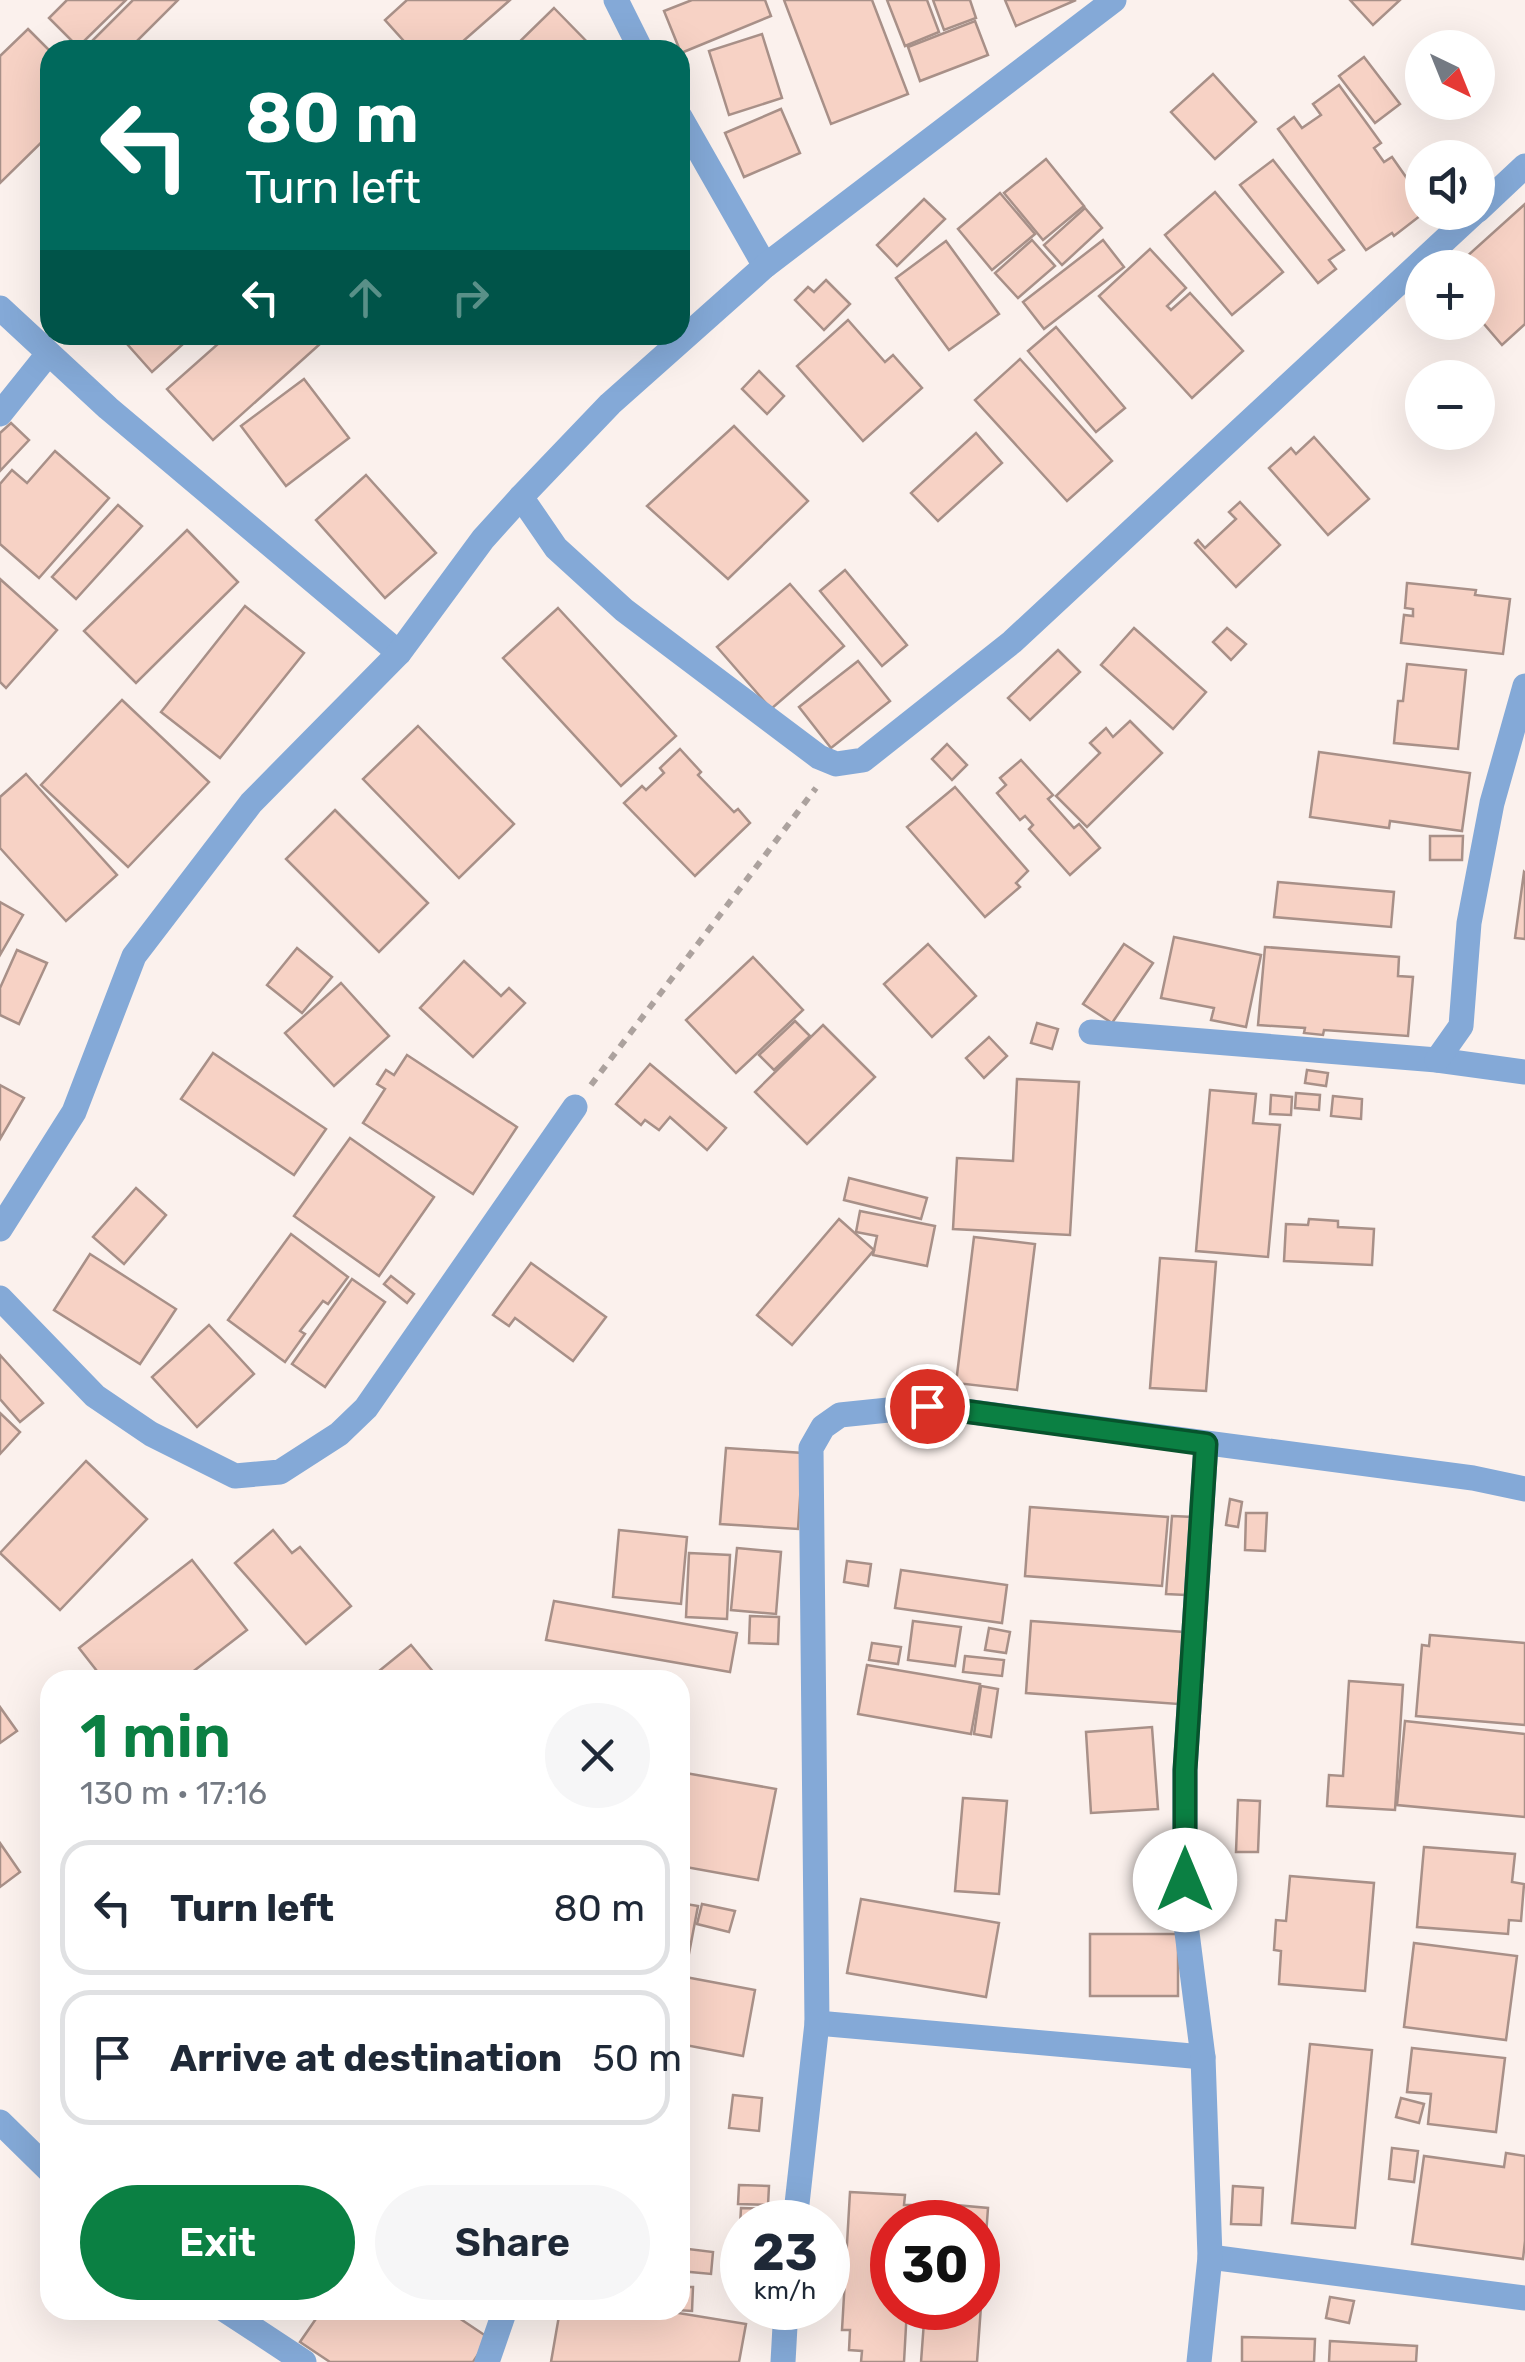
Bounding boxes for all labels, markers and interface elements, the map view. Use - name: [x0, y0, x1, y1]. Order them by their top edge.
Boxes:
- north arrow: [1405, 30, 1495, 120]
- map controls: [1405, 30, 1495, 450]
- text: 80 m: [245, 77, 419, 160]
- icon: left: [80, 80, 210, 210]
- button: sound: [1405, 140, 1495, 230]
- text: Turn left: [245, 161, 421, 214]
- button: +: [1405, 250, 1495, 340]
- icon: left: [233, 270, 288, 325]
- icon: ahead: [338, 270, 393, 325]
- icon: right: [443, 270, 498, 325]
- button: −: [1405, 360, 1495, 450]
- pin: [885, 1364, 970, 1449]
- icon: arrive: [900, 1379, 955, 1434]
- text: 1 min: [80, 1701, 231, 1772]
- button: close: [545, 1703, 650, 1808]
- text: 130 m · 17:16: [80, 1774, 267, 1812]
- position arrow: [1133, 1828, 1237, 1932]
- icon: left: [85, 1880, 140, 1935]
- text: Turn left: [170, 1885, 334, 1931]
- text: 80 m: [554, 1885, 645, 1931]
- icon: arrive: [85, 2030, 140, 2085]
- text: Arrive at destination: [170, 2035, 562, 2081]
- text: 50 m: [592, 2035, 682, 2081]
- button: Exit: [80, 2185, 355, 2300]
- button: Share: [375, 2185, 650, 2300]
- speed limit sign: 30: [870, 2200, 1000, 2330]
- text: 23: [752, 2223, 818, 2283]
- text: km/h: [754, 2276, 816, 2305]

